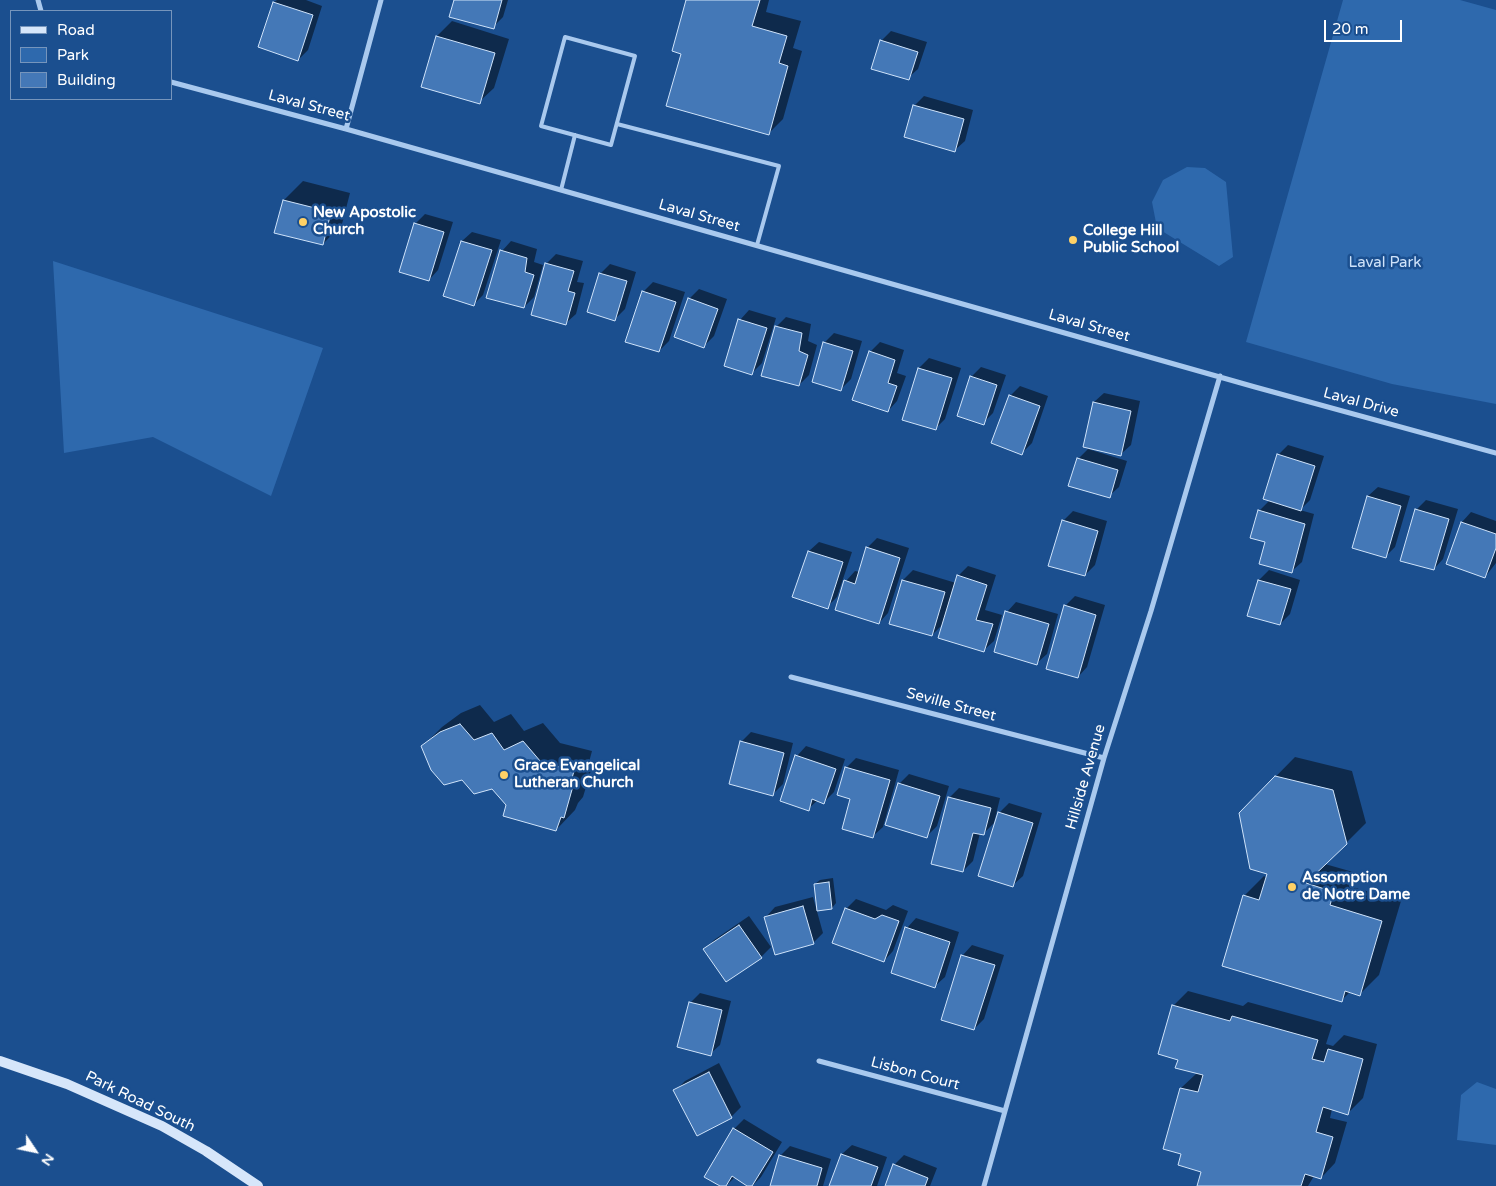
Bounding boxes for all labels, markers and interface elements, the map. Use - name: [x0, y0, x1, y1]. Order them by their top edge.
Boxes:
- legend: [10, 10, 172, 100]
- scale bar: [1326, 10, 1404, 42]
- text: 20 m: [1332, 20, 1369, 38]
- text: Road: [57, 21, 95, 39]
- text: Park: [57, 46, 89, 64]
- text: Building: [57, 71, 116, 89]
- street label: Laval Street: [266, 86, 352, 126]
- street label: Laval Street: [656, 196, 742, 236]
- place label: New Apostolic Church: [313, 204, 416, 239]
- marker: New Apostolic Church: [297, 216, 309, 228]
- place label: College Hill Public School: [1083, 222, 1179, 257]
- marker: College Hill Public School: [1067, 234, 1079, 246]
- park label: Laval Park: [1349, 254, 1421, 272]
- street label: Laval Street: [1046, 306, 1132, 346]
- street label: Laval Drive: [1321, 384, 1401, 422]
- street label: Seville Street: [904, 684, 998, 726]
- street label: Hillside Avenue: [1062, 722, 1110, 832]
- place label: Grace Evangelical Lutheran Church: [514, 757, 640, 792]
- marker: Grace Evangelical Lutheran Church: [498, 769, 510, 781]
- place label: Assomption de Notre Dame: [1302, 869, 1410, 904]
- marker: Assomption de Notre Dame: [1286, 881, 1298, 893]
- street label: Lisbon Court: [869, 1054, 961, 1094]
- street label: Park Road South: [82, 1068, 198, 1136]
- north arrow: [10, 1126, 60, 1176]
- text: N: [38, 1150, 58, 1169]

